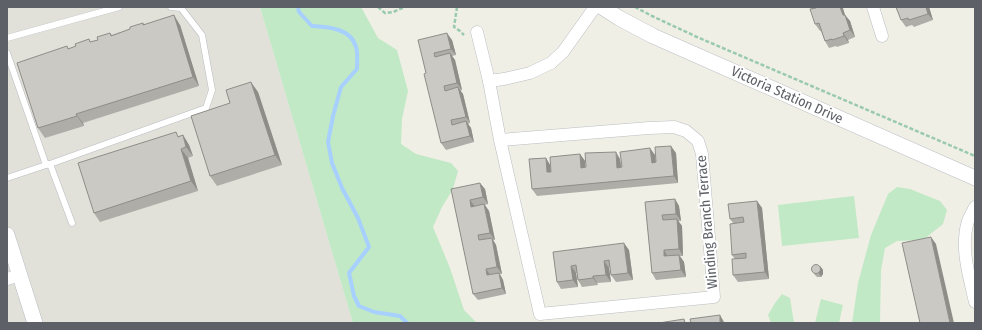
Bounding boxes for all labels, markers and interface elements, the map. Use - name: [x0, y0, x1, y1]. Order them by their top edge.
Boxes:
- street label: Victoria Station Drive: [728, 63, 846, 127]
- street label: Winding Branch Terrace: [693, 154, 721, 290]

